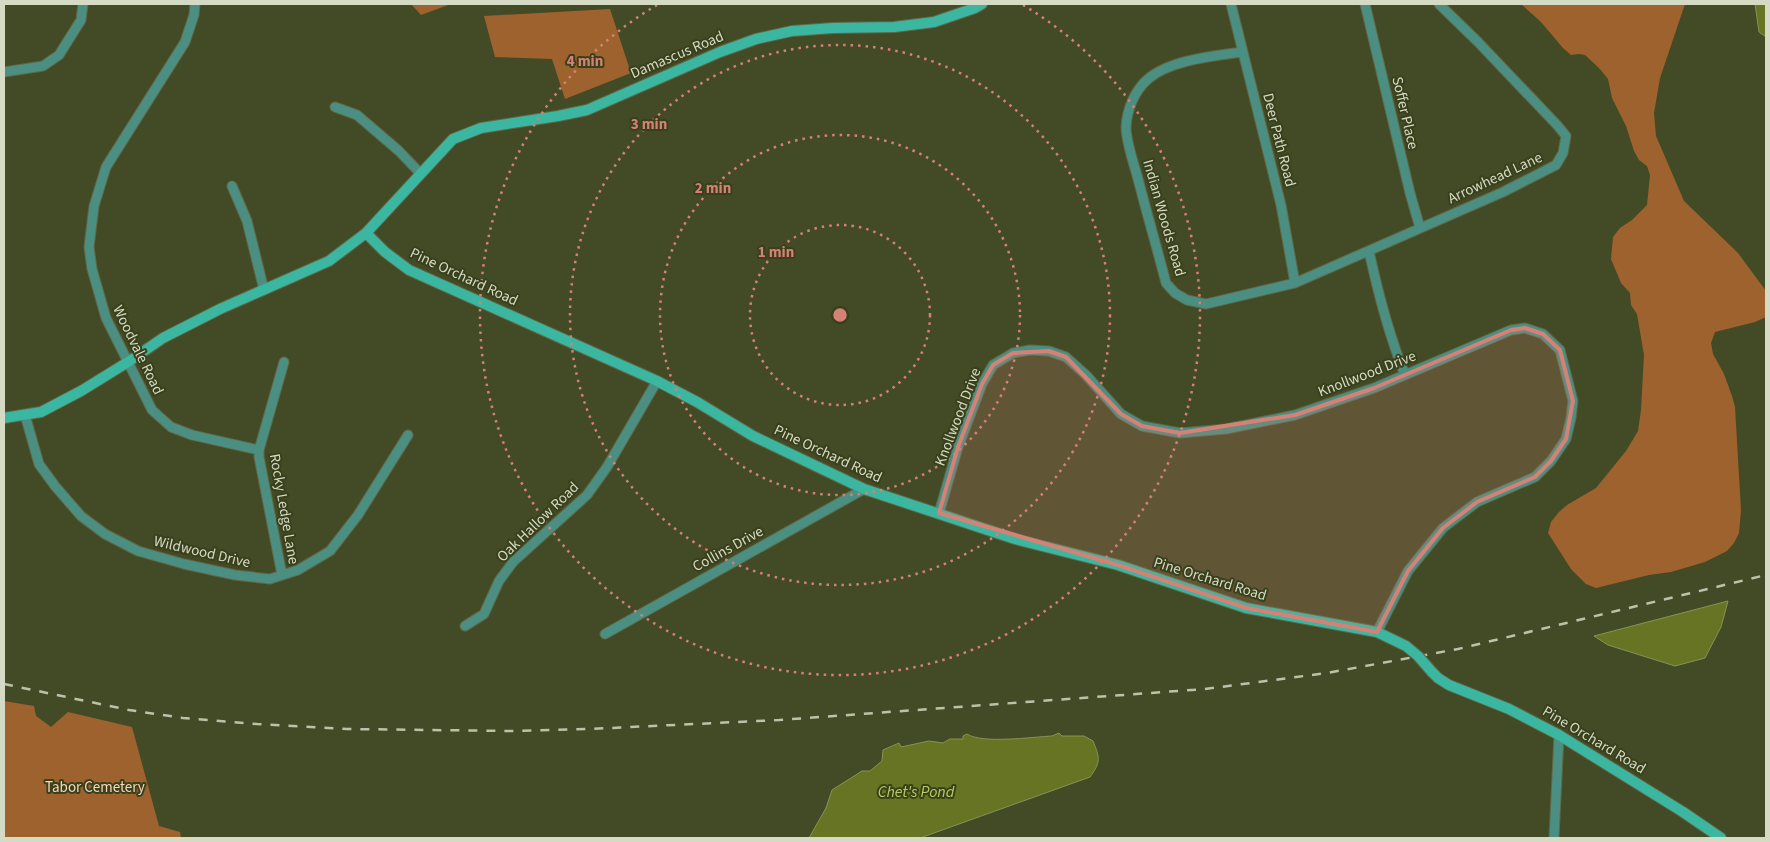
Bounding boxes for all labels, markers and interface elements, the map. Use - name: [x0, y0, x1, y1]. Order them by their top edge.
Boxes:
- street label: Damascus Road: [627, 26, 727, 84]
- text: 4 min: [567, 51, 603, 72]
- street label: Soffer Place: [1386, 75, 1424, 151]
- street label: Deer Path Road: [1257, 91, 1301, 189]
- text: 3 min: [631, 114, 667, 135]
- street label: Arrowhead Lane: [1444, 147, 1546, 209]
- street label: Indian Woods Road: [1137, 157, 1191, 279]
- text: 2 min: [695, 178, 731, 199]
- text: 1 min: [758, 242, 794, 263]
- street label: Pine Orchard Road: [407, 243, 521, 311]
- street label: Woodvale Road: [107, 302, 169, 398]
- centre of rings: [831, 306, 849, 324]
- street label: Knollwood Drive: [1315, 346, 1419, 402]
- street label: Knollwood Drive: [930, 365, 986, 469]
- street label: Pine Orchard Road: [771, 420, 885, 488]
- street label: Rocky Ledge Lane: [264, 452, 304, 566]
- street label: Oak Hallow Road: [492, 477, 584, 567]
- street label: Collins Drive: [689, 521, 767, 577]
- street label: Wildwood Drive: [152, 531, 252, 573]
- street label: Pine Orchard Road: [1151, 552, 1269, 606]
- street label: Pine Orchard Road: [1538, 701, 1650, 779]
- park label: Tabor Cemetery: [45, 777, 145, 798]
- water label: Chet's Pond: [878, 781, 955, 803]

